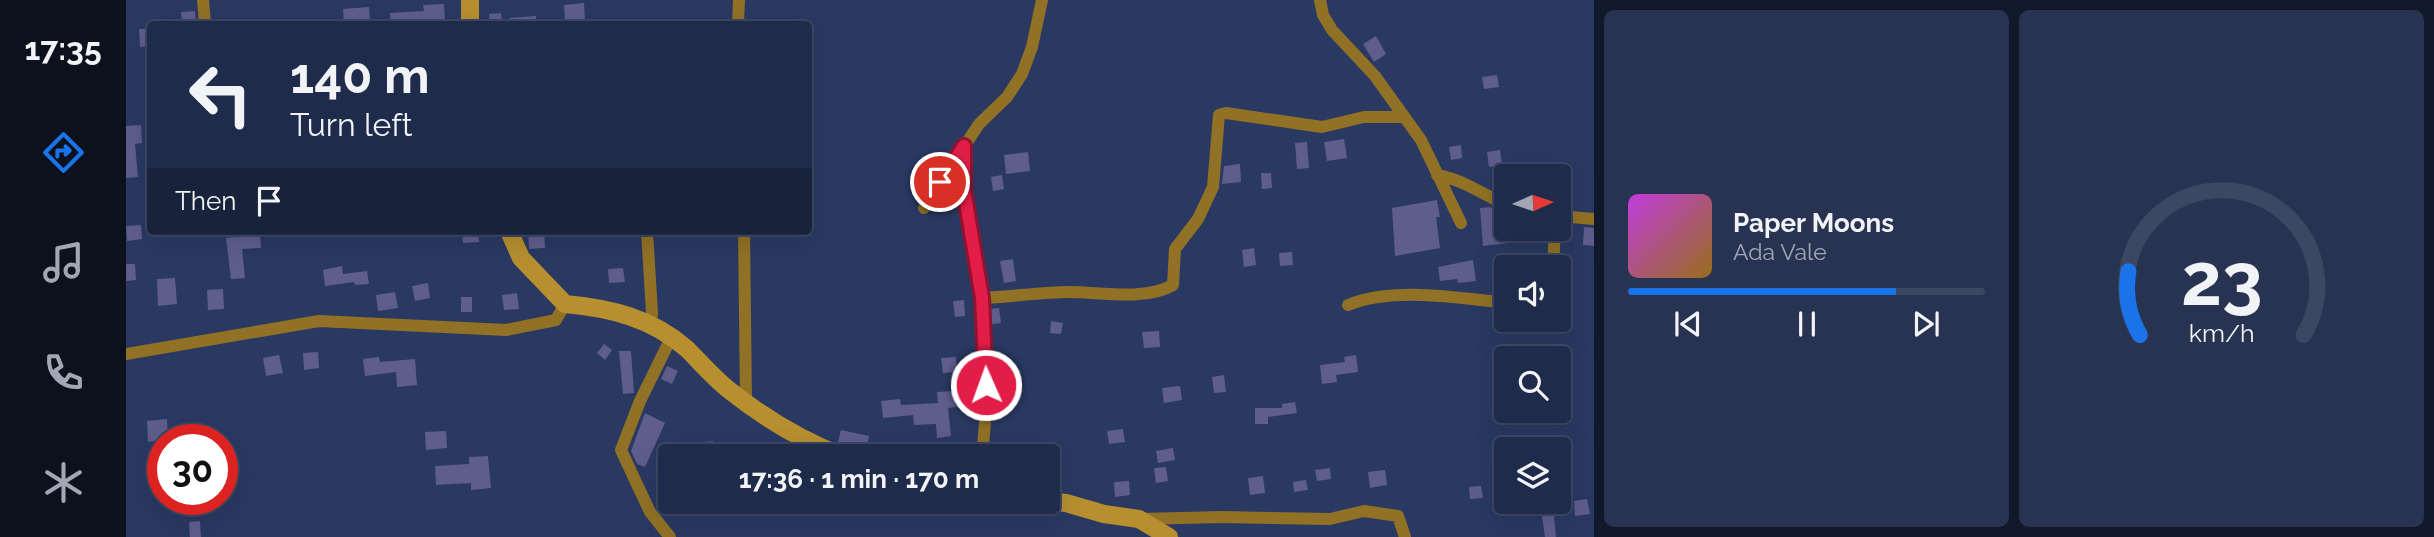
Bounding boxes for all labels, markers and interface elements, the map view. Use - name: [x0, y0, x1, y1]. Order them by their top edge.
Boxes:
- text: 17:35: [24, 30, 102, 67]
- text: 140 m: [290, 47, 430, 104]
- icon: left: [175, 49, 266, 140]
- text: Turn left: [290, 106, 412, 143]
- icon: directions: [39, 128, 88, 177]
- pin: [910, 152, 970, 212]
- icon: arrive: [921, 163, 959, 201]
- north arrow: [1494, 164, 1572, 242]
- map controls: [1494, 164, 1571, 514]
- icon: arrive: [250, 182, 288, 220]
- text: Then: [175, 186, 236, 216]
- text: Paper Moons: [1733, 208, 1894, 238]
- text: 23: [2181, 237, 2262, 322]
- icon: music: [39, 238, 88, 287]
- text: Ada Vale: [1733, 238, 1827, 265]
- button: sound: [1494, 255, 1571, 332]
- icon: previous: [1669, 305, 1707, 343]
- icon: pause: [1788, 305, 1826, 343]
- icon: next: [1907, 305, 1945, 343]
- text: km/h: [2189, 317, 2254, 347]
- button: search: [1494, 346, 1571, 423]
- icon: phone: [39, 348, 88, 397]
- position arrow: [949, 348, 1023, 422]
- speed limit sign: 30: [147, 424, 238, 515]
- button: layers: [1494, 437, 1571, 514]
- icon: climate: [39, 458, 88, 507]
- text: 17:36 · 1 min · 170 m: [739, 464, 979, 494]

